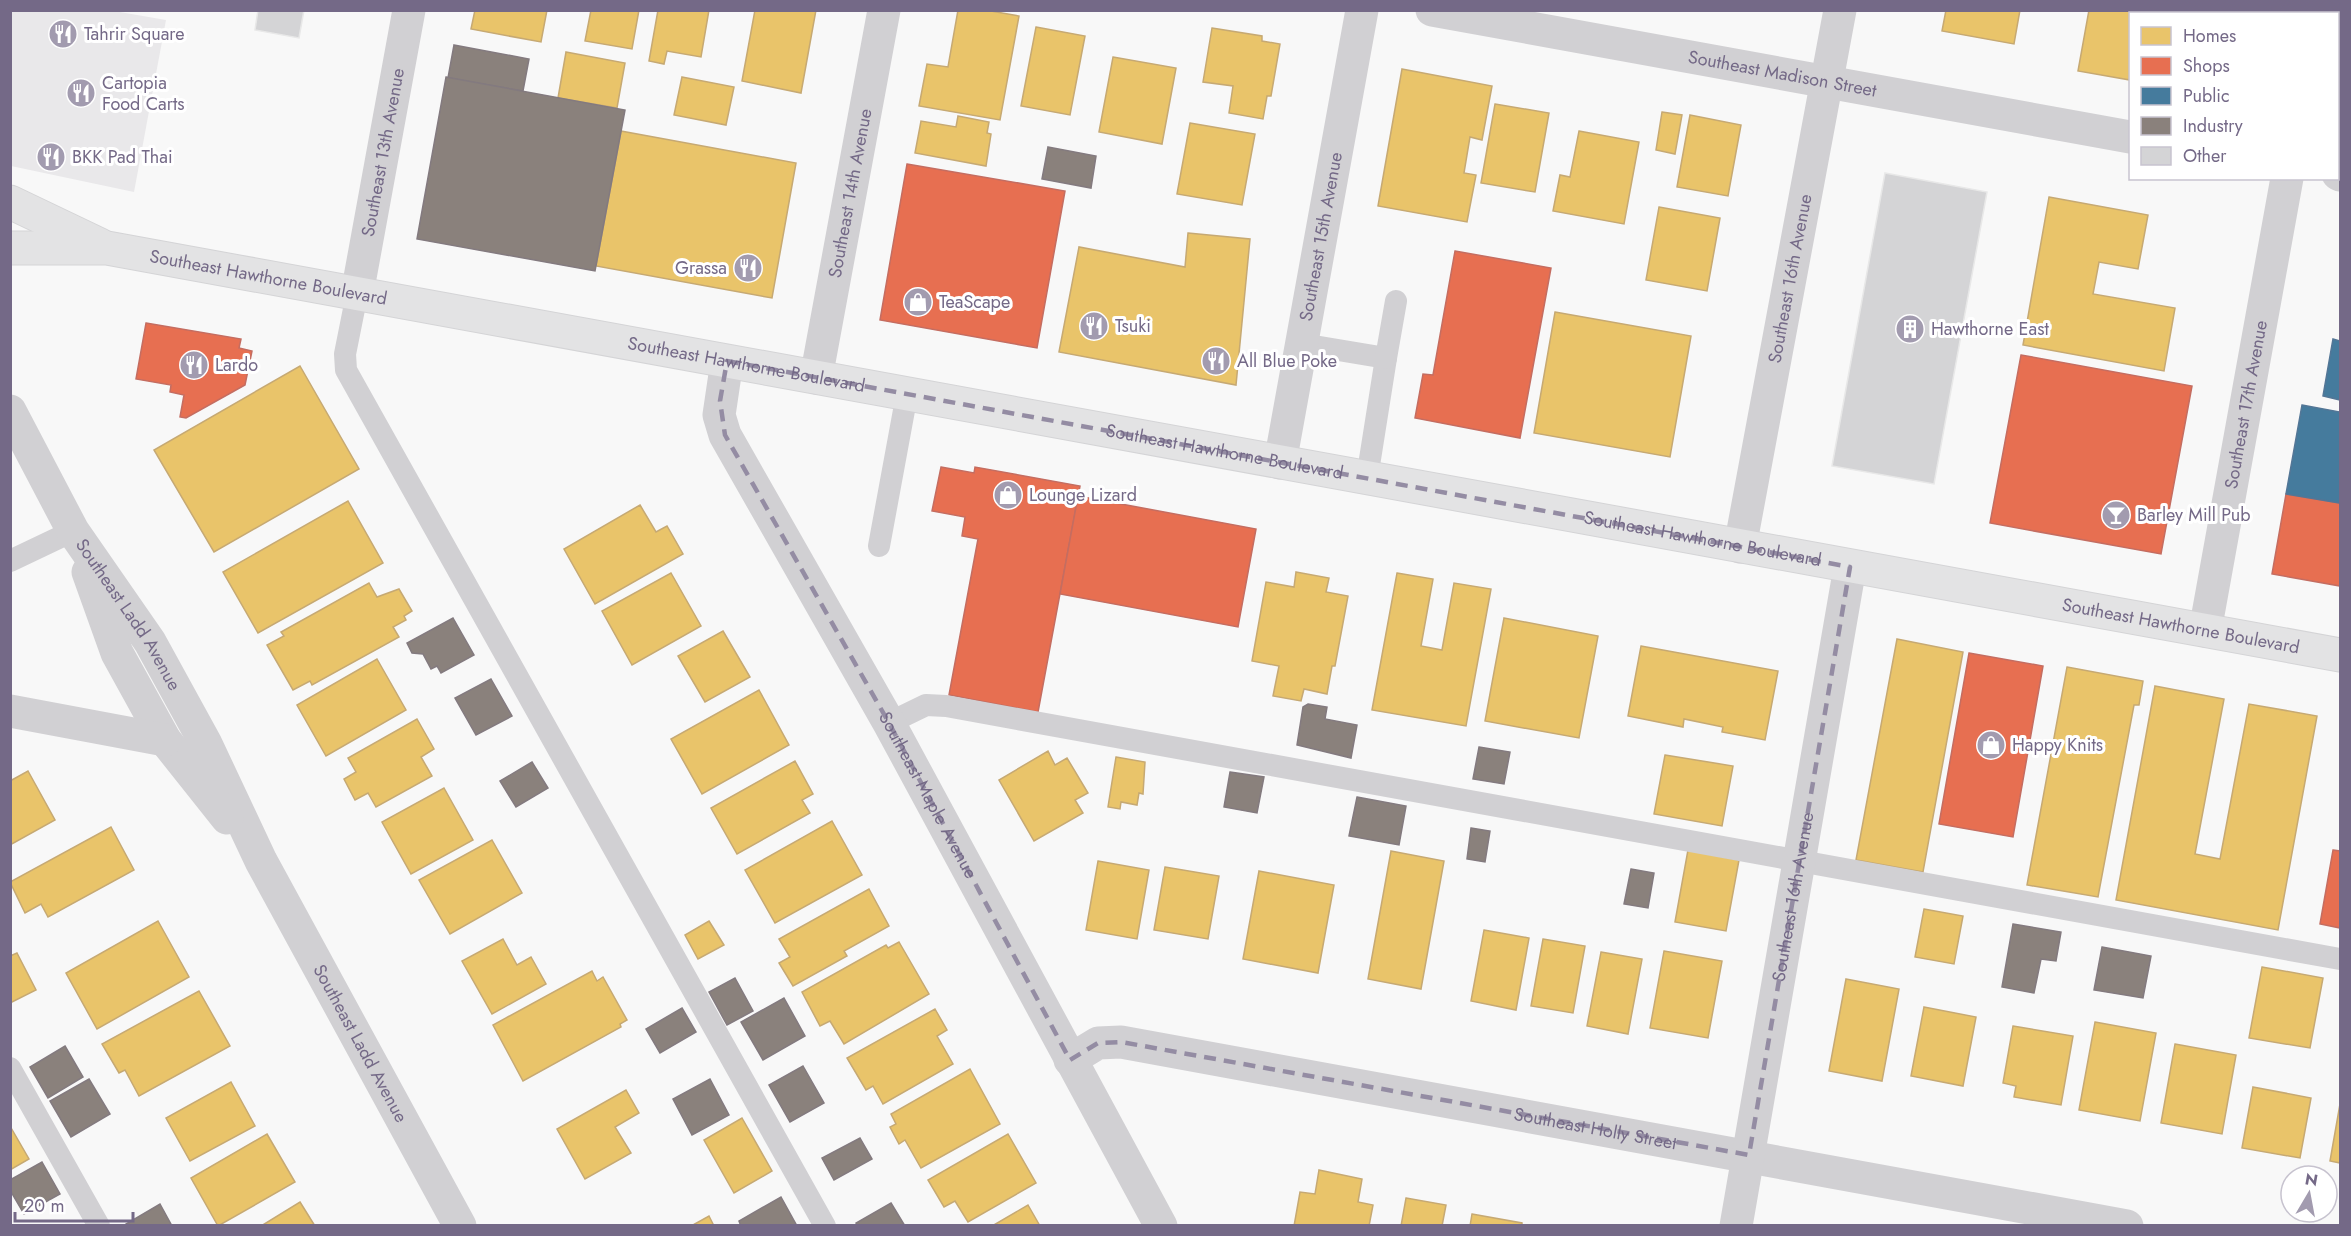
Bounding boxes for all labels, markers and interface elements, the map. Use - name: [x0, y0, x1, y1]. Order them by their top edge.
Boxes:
- legend: [2129, 12, 2339, 180]
- restaurant icon: Tahrir Square: [47, 18, 79, 50]
- place label: Tahrir Square: [84, 21, 185, 47]
- text: Homes: [2183, 23, 2236, 49]
- street label: Southeast Madison Street: [1686, 44, 1879, 104]
- text: Shops: [2183, 53, 2230, 79]
- street label: Southeast 13th Avenue: [355, 66, 411, 239]
- place label: Cartopia Food Carts: [102, 70, 185, 117]
- restaurant icon: Cartopia Food Carts: [65, 77, 97, 109]
- text: Public: [2183, 83, 2230, 109]
- street label: Southeast 14th Avenue: [822, 106, 879, 280]
- text: Industry: [2183, 113, 2243, 139]
- restaurant icon: BKK Pad Thai: [35, 141, 67, 173]
- text: Other: [2183, 143, 2227, 169]
- place label: BKK Pad Thai: [72, 144, 173, 170]
- street label: Southeast 15th Avenue: [1293, 150, 1349, 323]
- street label: Southeast 16th Avenue: [1761, 192, 1818, 365]
- street label: Southeast Hawthorne Boulevard: [147, 243, 389, 312]
- restaurant icon: Grassa: [732, 252, 764, 284]
- place label: Grassa: [675, 255, 727, 281]
- shop icon: TeaScape: [902, 286, 934, 318]
- place label: TeaScape: [939, 289, 1010, 315]
- restaurant icon: Tsuki: [1078, 310, 1110, 342]
- place label: Tsuki: [1115, 313, 1151, 339]
- building icon: Hawthorne East: [1894, 313, 1926, 345]
- place label: Hawthorne East: [1931, 316, 2049, 342]
- street label: Southeast 17th Avenue: [2218, 318, 2274, 491]
- street label: Southeast Hawthorne Boulevard: [626, 330, 867, 399]
- restaurant icon: All Blue Poke: [1200, 345, 1232, 377]
- place label: All Blue Poke: [1237, 348, 1337, 374]
- restaurant icon: Lardo: [178, 349, 210, 381]
- place label: Lardo: [215, 352, 258, 378]
- street label: Southeast Hawthorne Boulevard: [1104, 417, 1345, 486]
- shop icon: Lounge Lizard: [992, 479, 1024, 511]
- place label: Lounge Lizard: [1029, 482, 1137, 508]
- bar icon: Barley Mill Pub: [2100, 499, 2132, 531]
- place label: Barley Mill Pub: [2137, 502, 2251, 528]
- street label: Southeast Hawthorne Boulevard: [1582, 504, 1824, 573]
- street label: Southeast Ladd Avenue: [69, 534, 187, 695]
- street label: Southeast Hawthorne Boulevard: [2060, 592, 2302, 660]
- street label: Southeast Maple Avenue: [872, 707, 984, 883]
- shop icon: Happy Knits: [1975, 729, 2007, 761]
- place label: Happy Knits: [2012, 732, 2103, 758]
- street label: Southeast 16th Avenue: [1765, 810, 1820, 984]
- street label: Southeast Ladd Avenue: [307, 960, 414, 1127]
- street label: Southeast Holly Street: [1512, 1101, 1680, 1157]
- north arrow: [2279, 1164, 2339, 1224]
- text: N: [2303, 1167, 2320, 1192]
- scale bar: [15, 1185, 134, 1223]
- text: 20 m: [24, 1193, 64, 1219]

